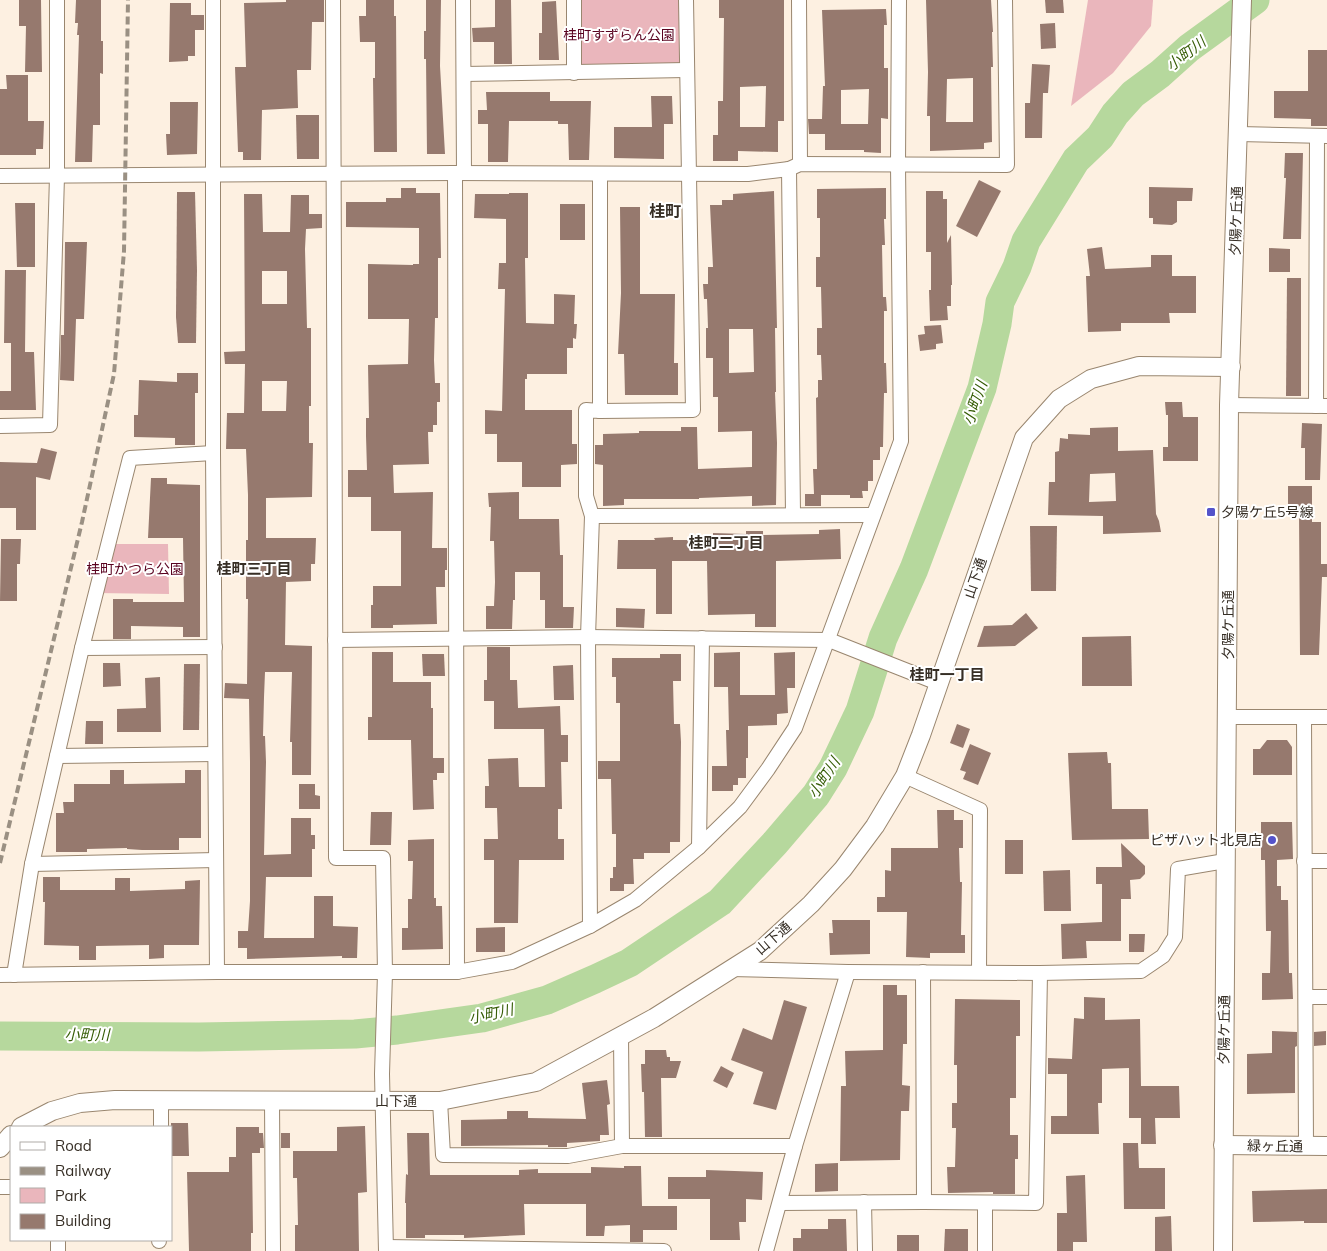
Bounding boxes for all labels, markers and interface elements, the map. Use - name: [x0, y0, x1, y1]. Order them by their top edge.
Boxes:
- park label: 桂町すずらん公園: [563, 26, 675, 44]
- water label: 小町川: [1162, 31, 1211, 75]
- street label: 夕陽ケ丘通: [1226, 186, 1246, 256]
- district label: 桂町: [649, 201, 681, 221]
- water label: 小町川: [958, 377, 991, 427]
- place label: 夕陽ケ丘5号線: [1221, 503, 1313, 521]
- marker: 夕陽ケ丘5号線: [1205, 506, 1217, 518]
- district label: 桂町二丁目: [688, 533, 764, 552]
- street label: 山下通: [960, 555, 990, 601]
- district label: 桂町三丁目: [216, 559, 292, 578]
- park label: 桂町かつら公園: [86, 560, 184, 578]
- street label: 夕陽ケ丘通: [1219, 590, 1237, 660]
- district label: 桂町一丁目: [909, 665, 985, 684]
- water label: 小町川: [803, 752, 845, 802]
- place label: ピザハット北見店: [1150, 831, 1262, 849]
- marker: ピザハット北見店: [1266, 834, 1278, 846]
- street label: 山下通: [751, 917, 795, 959]
- street label: 夕陽ケ丘通: [1214, 995, 1234, 1065]
- water label: 小町川: [467, 999, 517, 1027]
- water label: 小町川: [64, 1025, 111, 1044]
- street label: 山下通: [375, 1092, 417, 1110]
- legend: [10, 1126, 172, 1241]
- text: Road: [55, 1136, 92, 1155]
- street label: 緑ヶ丘通: [1247, 1137, 1303, 1155]
- text: Railway: [55, 1161, 111, 1180]
- text: Park: [55, 1186, 87, 1205]
- text: Building: [55, 1211, 111, 1230]

